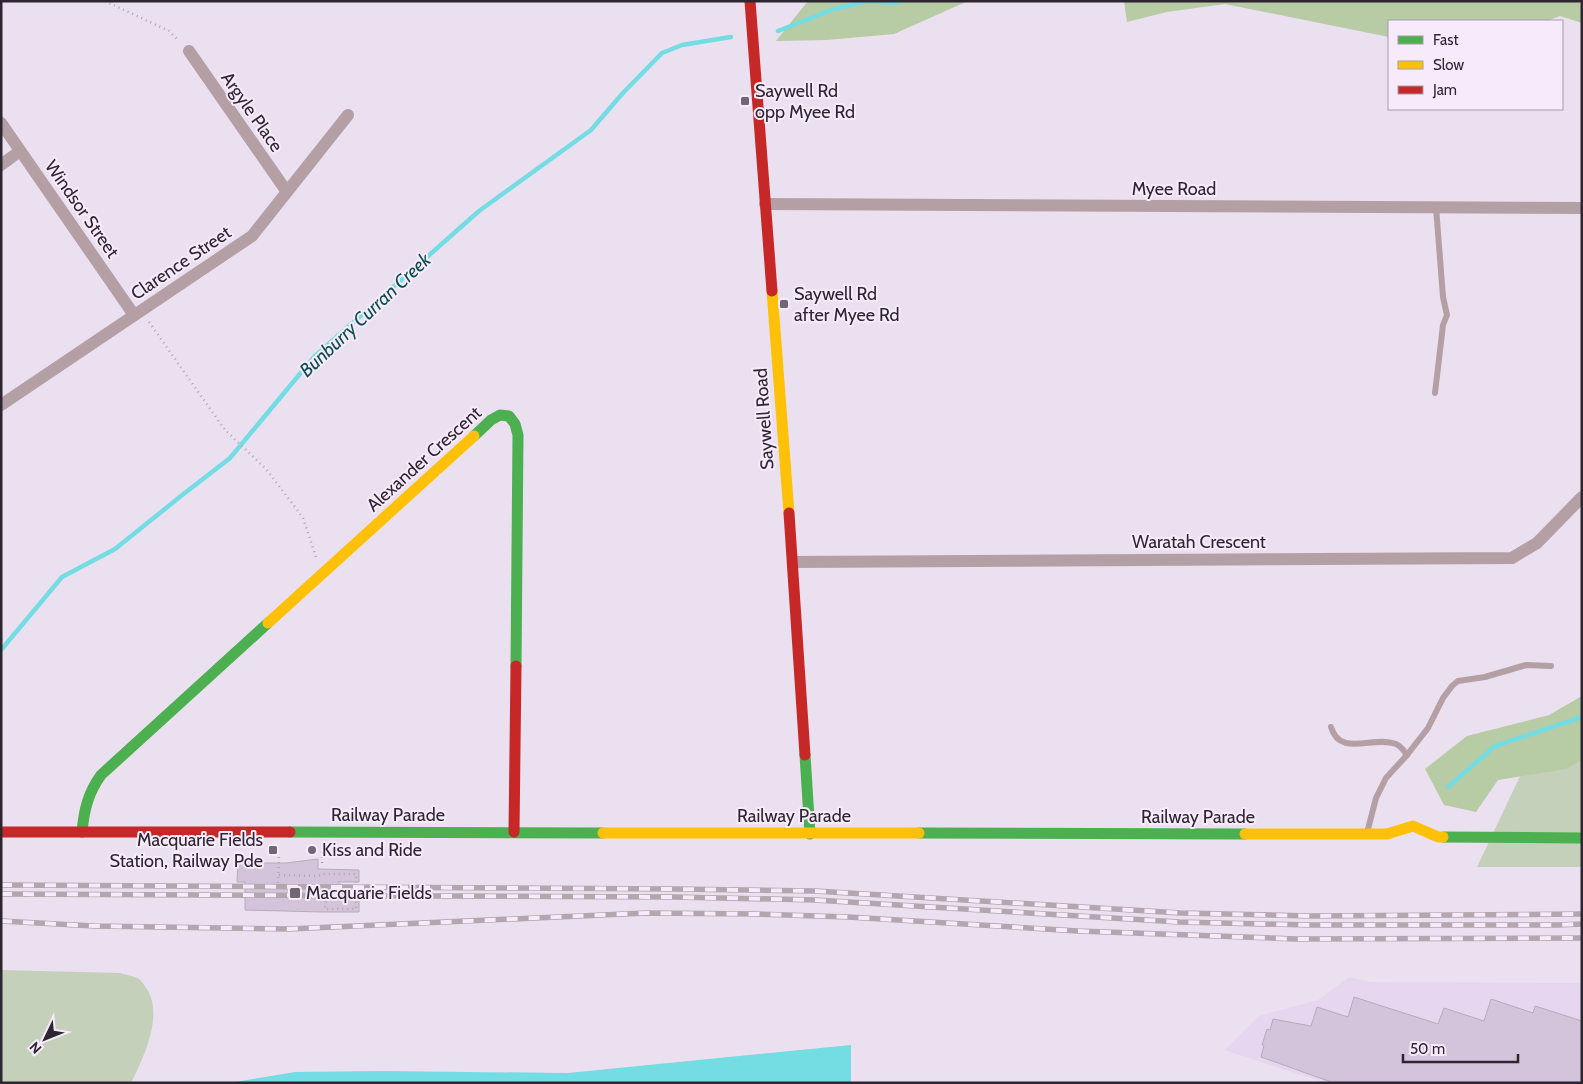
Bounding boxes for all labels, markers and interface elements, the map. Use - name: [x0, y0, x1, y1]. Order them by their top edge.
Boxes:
- legend: [1388, 20, 1563, 110]
- text: Fast: [1433, 31, 1458, 49]
- text: Slow: [1433, 56, 1464, 74]
- street label: Argyle Place: [216, 68, 288, 156]
- place label: Saywell Rd opp Myee Rd: [755, 80, 855, 123]
- text: Jam: [1432, 81, 1457, 99]
- marker: Saywell Rd opp Myee Rd: [739, 95, 751, 107]
- street label: Windsor Street: [40, 156, 124, 262]
- street label: Myee Road: [1132, 178, 1216, 200]
- street label: Clarence Street: [127, 221, 235, 305]
- water label: Bunburry Curran Creek: [295, 248, 436, 382]
- place label: Saywell Rd after Myee Rd: [794, 283, 900, 326]
- marker: Saywell Rd after Myee Rd: [778, 298, 790, 310]
- street label: Saywell Road: [749, 368, 779, 470]
- street label: Alexander Crescent: [362, 402, 486, 516]
- street label: Waratah Crescent: [1132, 531, 1266, 553]
- street label: Railway Parade: [331, 804, 445, 826]
- street label: Railway Parade: [737, 805, 851, 827]
- street label: Railway Parade: [1141, 806, 1255, 828]
- place label: Macquarie Fields Station, Railway Pde: [109, 829, 263, 872]
- place label: Kiss and Ride: [322, 839, 422, 861]
- marker: Macquarie Fields Station, Railway Pde: [267, 844, 279, 856]
- marker: Kiss and Ride: [306, 844, 318, 856]
- place label: Macquarie Fields: [306, 882, 432, 904]
- marker: Macquarie Fields: [288, 886, 302, 900]
- north arrow: [20, 1014, 70, 1064]
- scale bar: [1403, 1032, 1518, 1064]
- text: N: [26, 1038, 45, 1058]
- text: 50 m: [1410, 1040, 1445, 1058]

